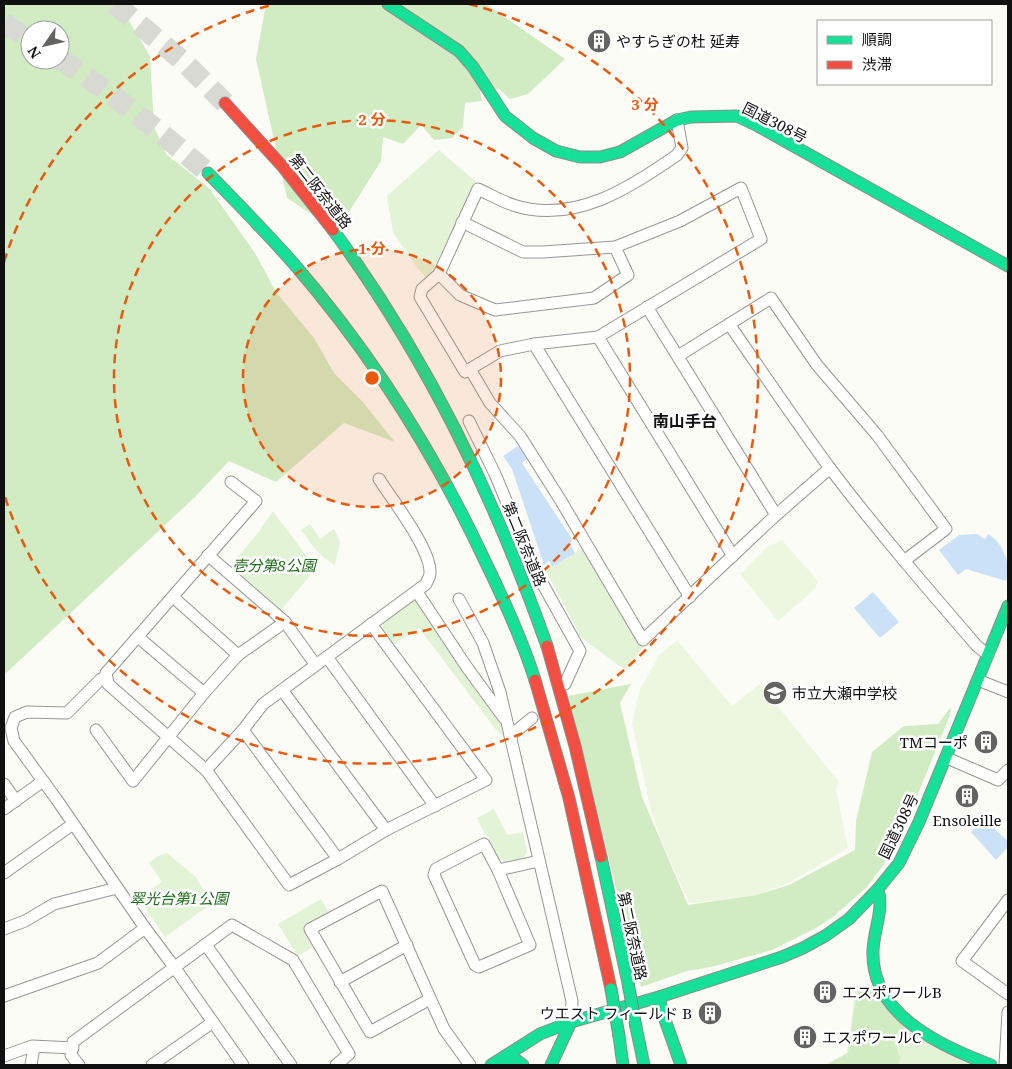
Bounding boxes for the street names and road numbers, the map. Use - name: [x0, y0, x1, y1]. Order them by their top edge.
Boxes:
- street label: 国道308号: [739, 97, 811, 147]
- street label: 第二阪奈道路: [285, 149, 357, 233]
- street label: 第二阪奈道路: [499, 499, 551, 589]
- street label: 国道308号: [874, 790, 922, 862]
- street label: 第二阪奈道路: [614, 890, 652, 982]

